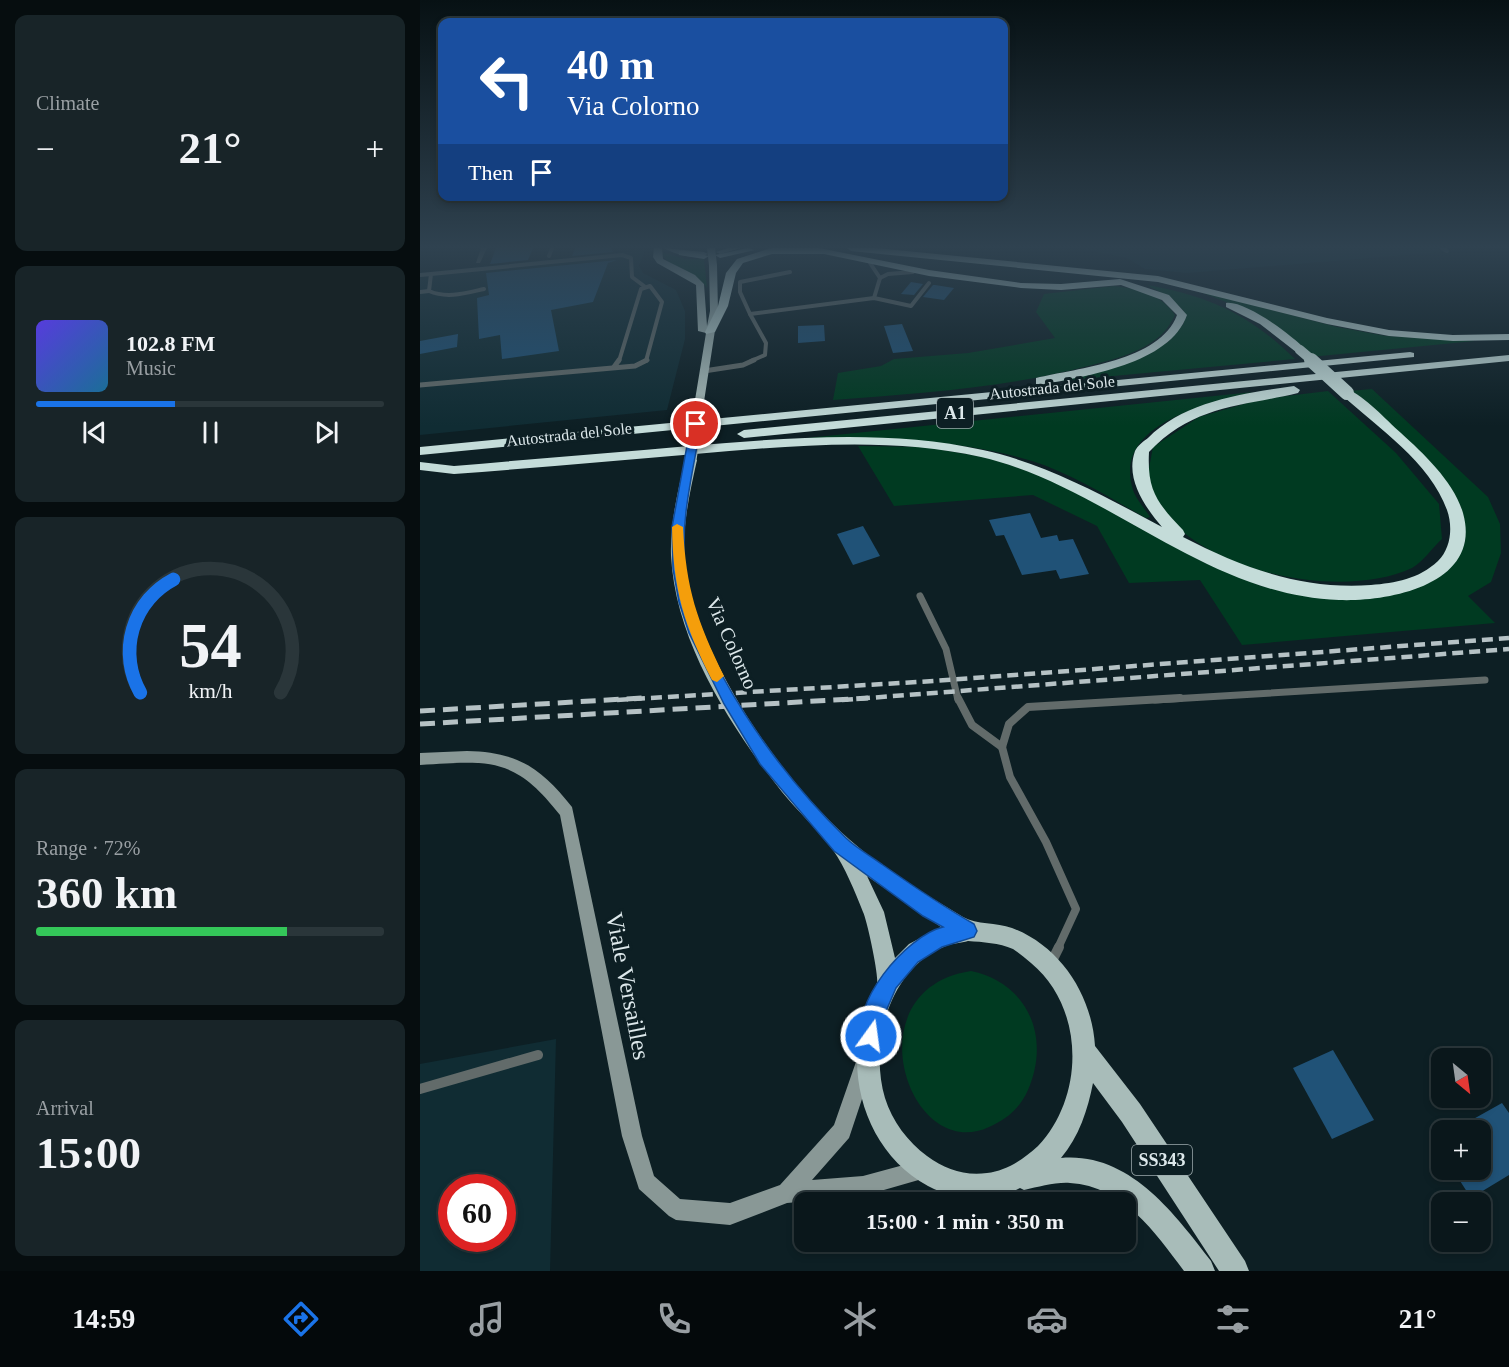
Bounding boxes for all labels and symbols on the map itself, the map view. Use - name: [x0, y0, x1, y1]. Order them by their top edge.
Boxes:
- street label: Autostrada del Sole: [988, 372, 1116, 403]
- pin: [670, 398, 721, 449]
- road number: A1: [937, 398, 973, 428]
- street label: Autostrada del Sole: [505, 419, 633, 450]
- street label: Via Colorno: [702, 594, 762, 692]
- street label: Viale Versailles: [601, 910, 655, 1062]
- position arrow: [839, 1004, 903, 1068]
- north arrow: [1431, 1048, 1491, 1108]
- road number: SS343: [1132, 1145, 1192, 1175]
- speed limit sign: 60: [438, 1174, 516, 1252]

